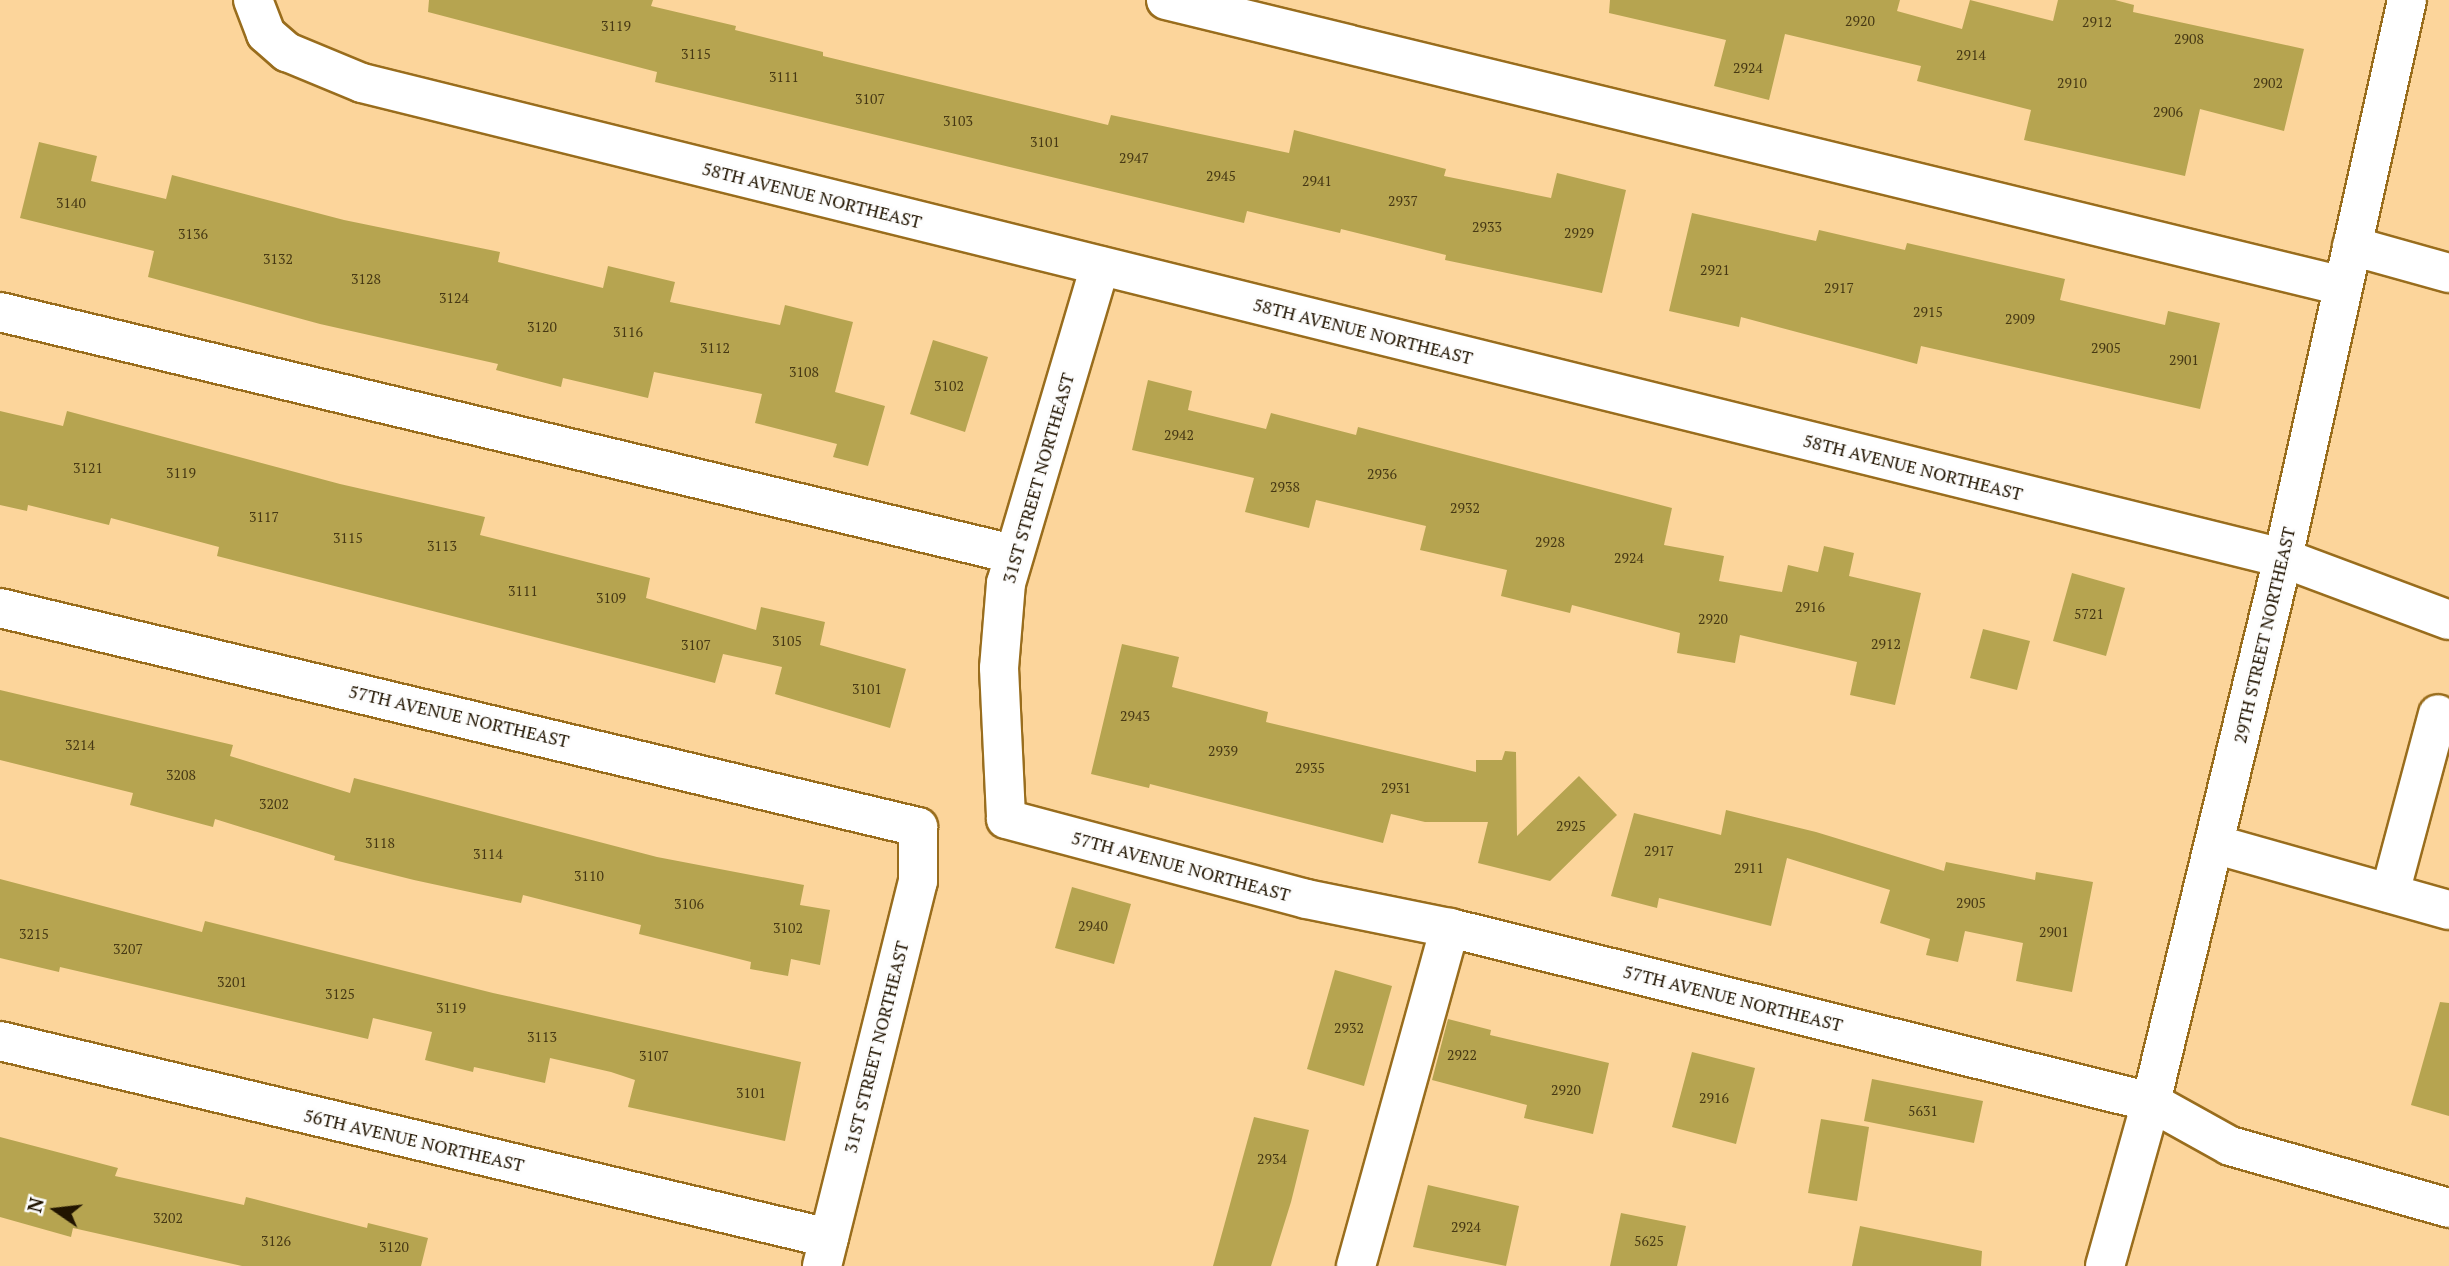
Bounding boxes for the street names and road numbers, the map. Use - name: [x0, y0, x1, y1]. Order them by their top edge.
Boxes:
- street label: 58TH AVENUE NORTHEAST: [700, 157, 924, 233]
- street label: 58TH AVENUE NORTHEAST: [1251, 293, 1475, 369]
- street label: 31ST STREET NORTHEAST: [998, 370, 1078, 586]
- street label: 58TH AVENUE NORTHEAST: [1801, 429, 2025, 505]
- street label: 29TH STREET NORTHEAST: [2229, 525, 2299, 745]
- street label: 57TH AVENUE NORTHEAST: [346, 680, 572, 752]
- street label: 57TH AVENUE NORTHEAST: [1069, 826, 1293, 906]
- street label: 31ST STREET NORTHEAST: [839, 939, 913, 1155]
- street label: 57TH AVENUE NORTHEAST: [1621, 960, 1845, 1036]
- street label: 56TH AVENUE NORTHEAST: [301, 1104, 527, 1176]

